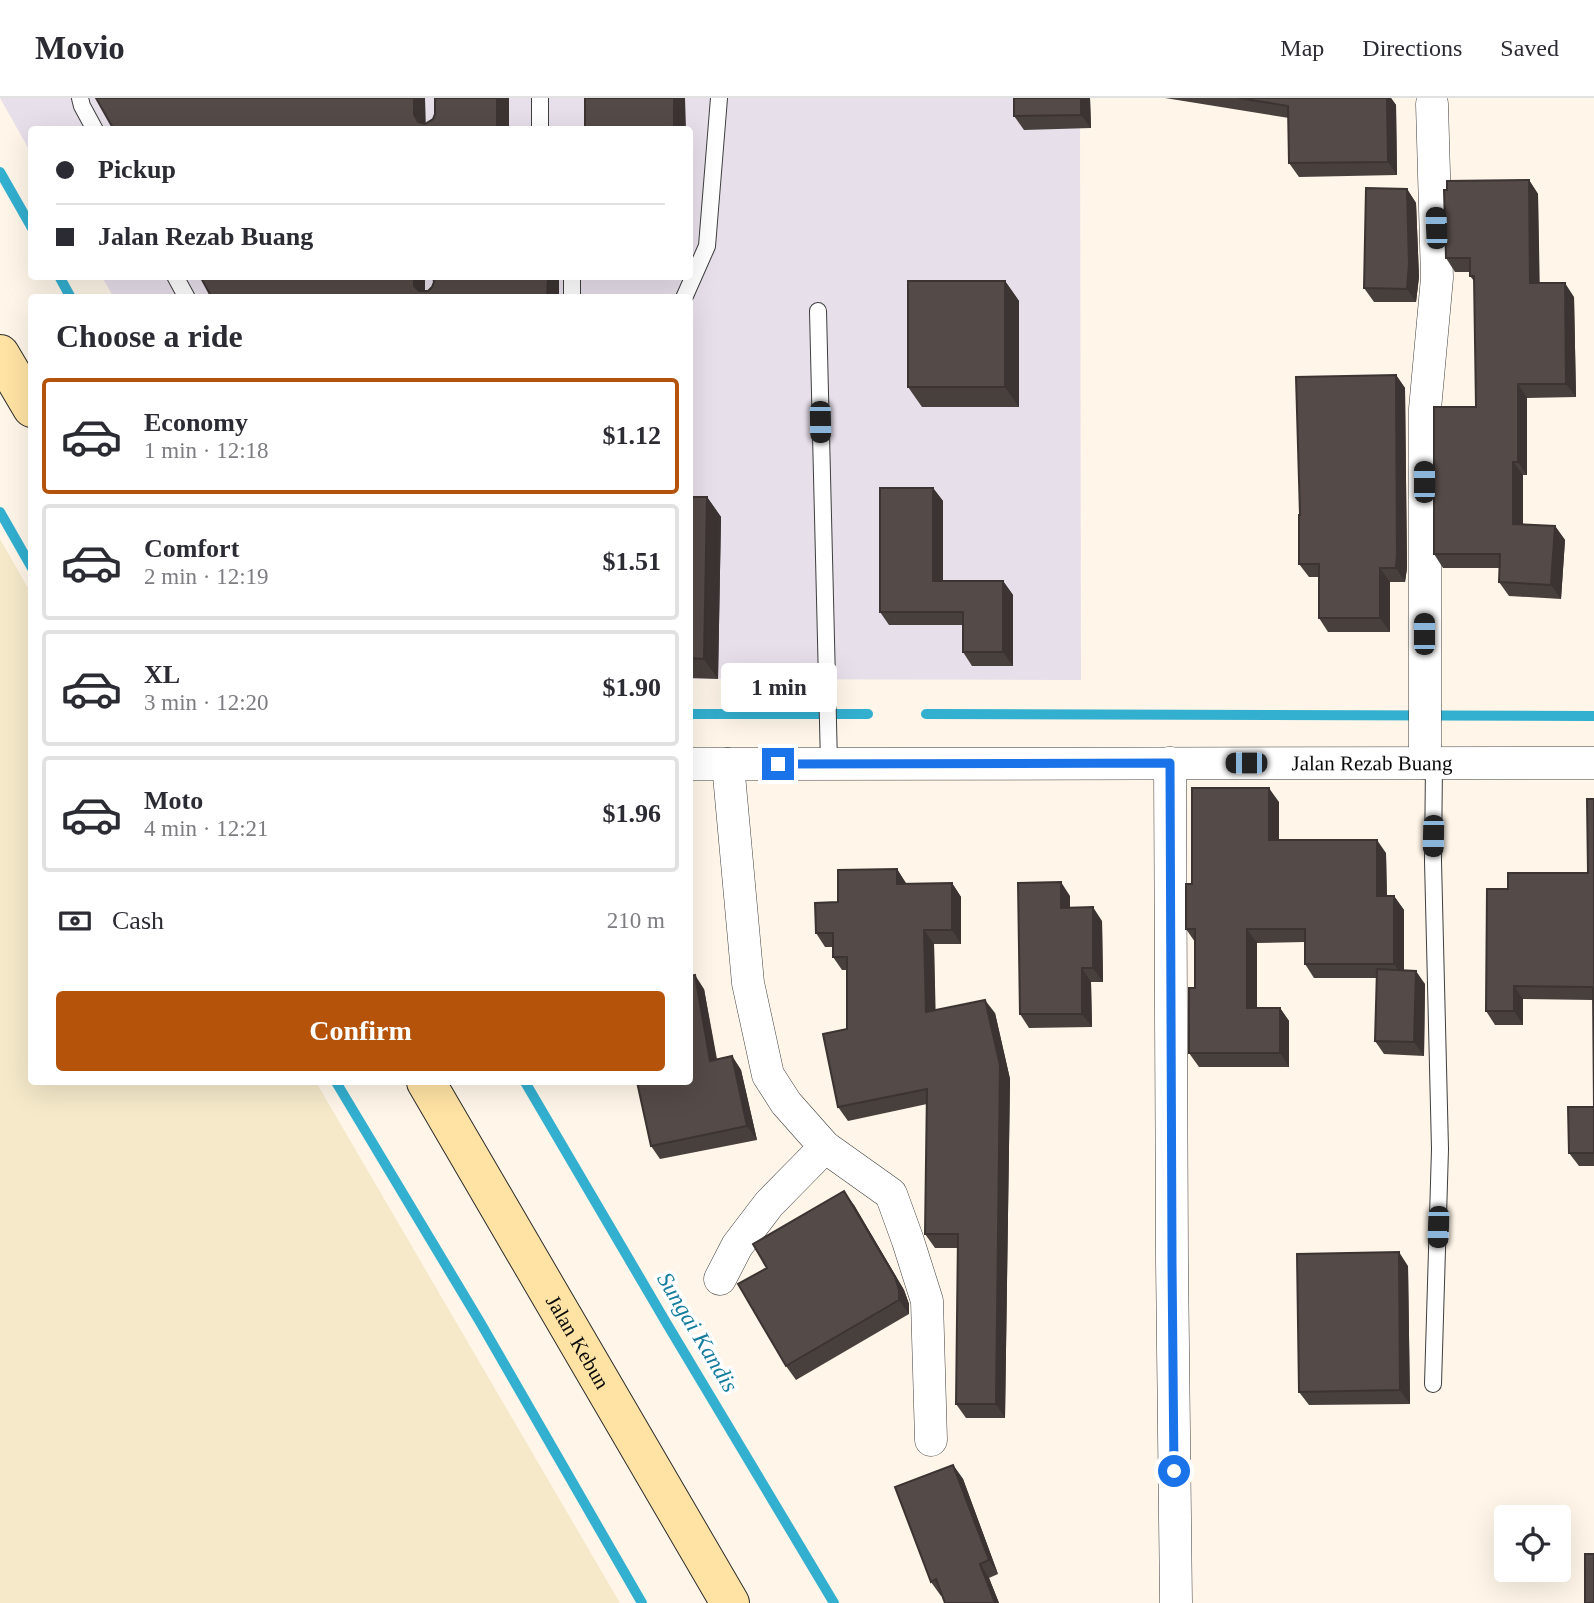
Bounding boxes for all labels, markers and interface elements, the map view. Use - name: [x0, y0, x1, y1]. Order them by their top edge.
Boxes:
- text: Movio: [35, 30, 125, 66]
- text: Map: [1280, 35, 1324, 61]
- text: Directions: [1362, 35, 1462, 61]
- text: Saved: [1500, 35, 1559, 61]
- text: Pickup: [98, 155, 176, 184]
- car: [1425, 207, 1448, 249]
- text: Jalan Rezab Buang: [98, 222, 313, 251]
- text: Choose a ride: [56, 318, 243, 354]
- car: [810, 401, 831, 443]
- icon: car: [60, 405, 123, 468]
- text: Economy: [144, 408, 248, 437]
- text: $1.12: [603, 421, 661, 450]
- text: 1 min · 12:18: [144, 438, 269, 463]
- car: [1414, 461, 1435, 503]
- icon: car: [60, 531, 123, 594]
- text: Comfort: [144, 534, 239, 563]
- text: $1.51: [603, 547, 661, 576]
- text: 2 min · 12:19: [144, 564, 269, 589]
- car: [1414, 613, 1435, 655]
- icon: car: [60, 657, 123, 720]
- text: XL: [144, 660, 180, 689]
- callout: 1 min: [720, 662, 836, 712]
- text: $1.90: [603, 673, 661, 702]
- text: 1 min: [751, 675, 807, 700]
- text: 3 min · 12:20: [144, 690, 269, 715]
- route end: [762, 748, 794, 780]
- street label: Jalan Rezab Buang: [1291, 751, 1453, 775]
- car: [1226, 753, 1268, 774]
- icon: car: [60, 783, 123, 846]
- text: Moto: [144, 786, 203, 815]
- text: $1.96: [603, 799, 661, 828]
- car: [1423, 815, 1444, 857]
- text: 4 min · 12:21: [144, 816, 269, 841]
- icon: cash: [56, 902, 94, 940]
- text: Cash: [112, 906, 164, 935]
- text: 210 m: [607, 908, 665, 933]
- button: Confirm: [56, 991, 665, 1071]
- car: [1427, 1206, 1450, 1248]
- water label: Sungai Kandis: [652, 1268, 743, 1397]
- street label: Jalan Kebun: [541, 1291, 615, 1394]
- route start: [1158, 1455, 1190, 1487]
- map controls: [1494, 1505, 1571, 1582]
- button: locate: [1494, 1505, 1571, 1582]

